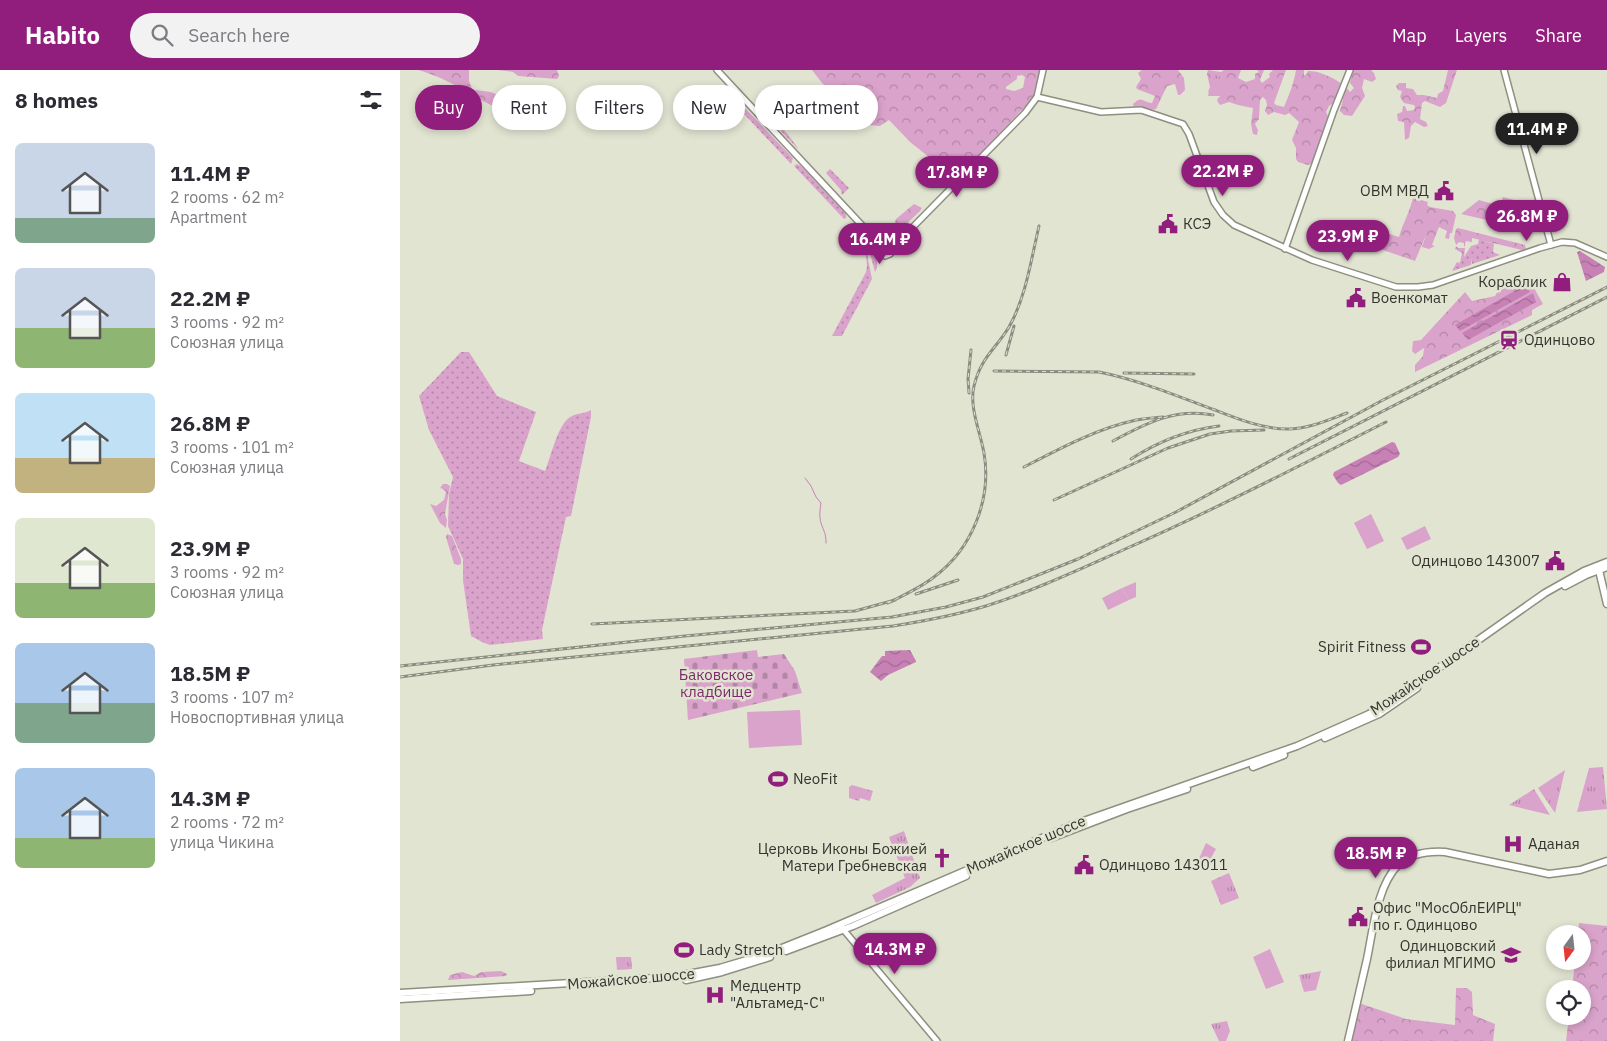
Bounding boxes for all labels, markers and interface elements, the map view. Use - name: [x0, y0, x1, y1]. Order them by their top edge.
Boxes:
- search box: [130, 13, 480, 58]
- text: Habito: [25, 19, 100, 51]
- icon: search: [148, 21, 176, 49]
- text: Search here: [188, 23, 290, 47]
- text: Map: [1392, 24, 1427, 47]
- text: Layers: [1455, 24, 1507, 47]
- text: Share: [1535, 24, 1582, 47]
- chip: Buy: [415, 85, 482, 130]
- chip: Rent: [492, 85, 566, 130]
- chip: Filters: [576, 85, 663, 130]
- chip: New: [673, 85, 745, 130]
- chip: Apartment: [755, 85, 878, 130]
- text: 8 homes: [15, 86, 98, 114]
- icon: filters: [357, 86, 385, 114]
- pin: 11.4M ₽: [1491, 112, 1583, 155]
- text: 11.4M ₽: [1506, 119, 1568, 139]
- pin: 22.2M ₽: [1177, 154, 1269, 197]
- pin: 17.8M ₽: [911, 156, 1003, 198]
- text: 11.4M ₽: [170, 159, 250, 187]
- text: 22.2M ₽: [1192, 161, 1254, 181]
- text: 17.8M ₽: [926, 162, 988, 182]
- icon: home: [55, 163, 115, 223]
- public building icon: ОВМ МВД: [1433, 180, 1455, 202]
- place label: ОВМ МВД: [1360, 181, 1429, 200]
- text: 2 rooms · 62 m²: [170, 187, 284, 207]
- pin: 26.8M ₽: [1481, 200, 1573, 242]
- text: 26.8M ₽: [1496, 206, 1558, 226]
- text: Apartment: [170, 207, 247, 227]
- public building icon: КСЭ: [1157, 213, 1179, 235]
- place label: КСЭ: [1183, 214, 1211, 233]
- pin: 23.9M ₽: [1302, 220, 1394, 262]
- pin: 16.4M ₽: [834, 222, 926, 265]
- text: 23.9M ₽: [1317, 226, 1379, 246]
- text: 16.4M ₽: [849, 229, 911, 249]
- shop icon: Кораблик: [1551, 271, 1573, 293]
- place label: Кораблик: [1478, 272, 1547, 291]
- text: 22.2M ₽: [170, 284, 250, 312]
- public building icon: Военкомат: [1345, 287, 1367, 309]
- icon: home: [55, 288, 115, 348]
- place label: Военкомат: [1371, 288, 1448, 307]
- text: 3 rooms · 92 m²: [170, 312, 284, 332]
- station icon: Одинцово: [1498, 329, 1520, 351]
- place label: Одинцово: [1524, 330, 1595, 349]
- text: Союзная улица: [170, 332, 284, 352]
- text: 26.8M ₽: [170, 409, 250, 437]
- icon: home: [55, 413, 115, 473]
- text: 3 rooms · 101 m²: [170, 437, 294, 457]
- text: Союзная улица: [170, 457, 284, 477]
- text: 23.9M ₽: [170, 534, 250, 562]
- icon: home: [55, 538, 115, 598]
- public building icon: Одинцово 143007: [1544, 550, 1566, 572]
- place label: Одинцово 143007: [1411, 551, 1540, 570]
- text: 3 rooms · 92 m²: [170, 562, 284, 582]
- text: Союзная улица: [170, 582, 284, 602]
- street label: Можайское шоссе: [1366, 632, 1483, 719]
- sports icon: Spirit Fitness: [1410, 636, 1432, 658]
- place label: Spirit Fitness: [1318, 637, 1406, 656]
- text: 18.5M ₽: [170, 659, 250, 687]
- icon: home: [55, 663, 115, 723]
- park label: Баковское кладбище: [679, 665, 753, 701]
- text: 3 rooms · 107 m²: [170, 687, 294, 707]
- text: Новоспортивная улица: [170, 707, 344, 727]
- sports icon: NeoFit: [767, 768, 789, 790]
- place label: NeoFit: [793, 769, 838, 788]
- text: 14.3M ₽: [170, 784, 250, 812]
- icon: home: [55, 788, 115, 848]
- street label: Можайское шоссе: [963, 811, 1088, 878]
- text: 2 rooms · 72 m²: [170, 812, 284, 832]
- text: улица Чикина: [170, 832, 274, 852]
- hospital icon: Аданая: [1502, 833, 1524, 855]
- place label: Аданая: [1528, 834, 1580, 853]
- pin: 18.5M ₽: [1330, 836, 1422, 879]
- place label: Церковь Иконы Божией Матери Гребневская: [758, 839, 927, 875]
- text: 18.5M ₽: [1345, 843, 1407, 863]
- church icon: Церковь Иконы Божией Матери Гребневская: [931, 847, 953, 869]
- public building icon: Одинцово 143011: [1073, 854, 1095, 876]
- place label: Одинцово 143011: [1099, 855, 1228, 874]
- place label: Офис "МосОблЕИРЦ" по г. Одинцово: [1373, 898, 1522, 934]
- public building icon: Офис "МосОблЕИРЦ" по г. Одинцово: [1347, 906, 1369, 928]
- north arrow: [1546, 925, 1591, 970]
- map controls: [1546, 925, 1591, 1025]
- pin: 14.3M ₽: [849, 932, 941, 975]
- place label: Одинцовский филиал МГИМО: [1385, 936, 1496, 972]
- sports icon: Lady Stretch: [673, 939, 695, 961]
- text: 14.3M ₽: [864, 939, 926, 959]
- place label: Lady Stretch: [699, 940, 783, 959]
- school or university icon: Одинцовский филиал МГИМО: [1500, 944, 1522, 966]
- street label: Можайское шоссе: [566, 963, 695, 994]
- place label: Медцентр "Альтамед-С": [730, 976, 825, 1012]
- button: locate: [1546, 980, 1591, 1025]
- hospital icon: Медцентр "Альтамед-С": [704, 984, 726, 1006]

